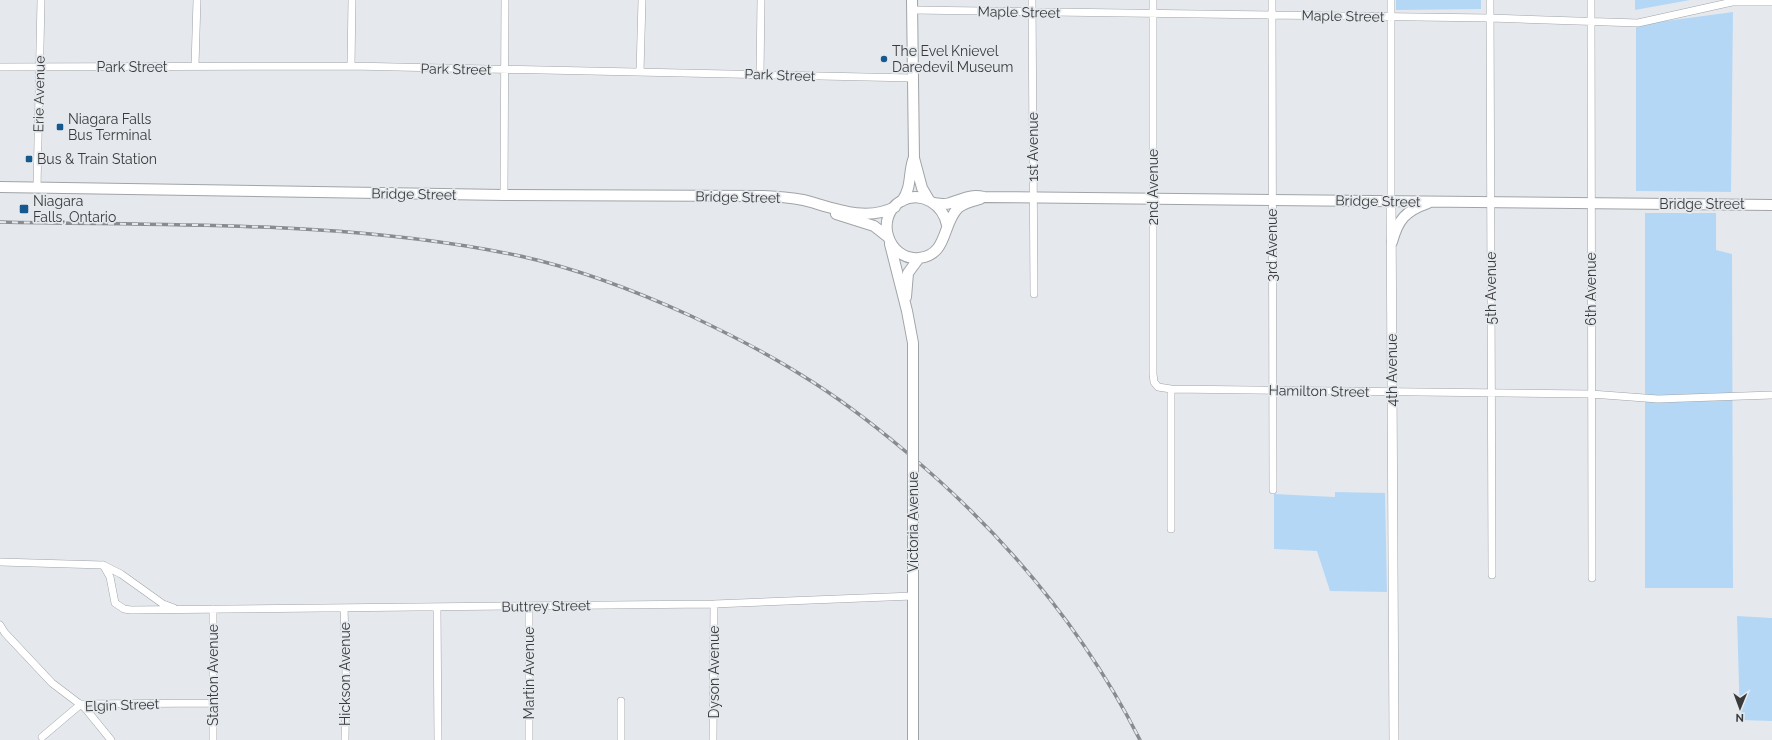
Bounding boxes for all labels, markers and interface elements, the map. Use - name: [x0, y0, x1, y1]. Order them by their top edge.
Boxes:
- street label: Maple Street: [977, 3, 1061, 21]
- street label: Maple Street: [1301, 7, 1385, 25]
- place label: The Evel Knievel Daredevil Museum: [892, 43, 1013, 75]
- marker: The Evel Knievel Daredevil Museum: [879, 54, 889, 64]
- street label: Erie Avenue: [30, 55, 48, 133]
- street label: Park Street: [97, 59, 168, 75]
- street label: Park Street: [420, 60, 492, 78]
- street label: Park Street: [744, 66, 816, 84]
- place label: Niagara Falls Bus Terminal: [68, 111, 151, 143]
- street label: 1st Avenue: [1025, 112, 1041, 182]
- marker: Niagara Falls Bus Terminal: [55, 122, 65, 132]
- street label: 2nd Avenue: [1145, 149, 1161, 225]
- place label: Bus & Train Station: [37, 151, 157, 167]
- marker: Bus & Train Station: [24, 154, 34, 164]
- street label: Bridge Street: [371, 185, 457, 203]
- street label: Bridge Street: [695, 188, 781, 206]
- street label: Bridge Street: [1335, 192, 1421, 210]
- place label: Niagara Falls, Ontario: [33, 193, 116, 225]
- street label: Bridge Street: [1659, 196, 1745, 212]
- marker: Niagara Falls, Ontario: [18, 203, 30, 215]
- street label: 3rd Avenue: [1264, 208, 1280, 282]
- street label: 5th Avenue: [1483, 252, 1499, 324]
- street label: 6th Avenue: [1583, 252, 1599, 326]
- street label: 4th Avenue: [1384, 334, 1400, 406]
- street label: Hamilton Street: [1268, 382, 1370, 400]
- street label: Victoria Avenue: [905, 472, 921, 573]
- street label: Buttrey Street: [501, 597, 591, 615]
- street label: Hickson Avenue: [337, 622, 353, 726]
- street label: Stanton Avenue: [205, 624, 221, 726]
- street label: Dyson Avenue: [706, 626, 722, 718]
- street label: Martin Avenue: [521, 627, 537, 719]
- north arrow: [1720, 688, 1760, 728]
- street label: Elgin Street: [84, 696, 160, 714]
- text: N: [1736, 711, 1744, 724]

